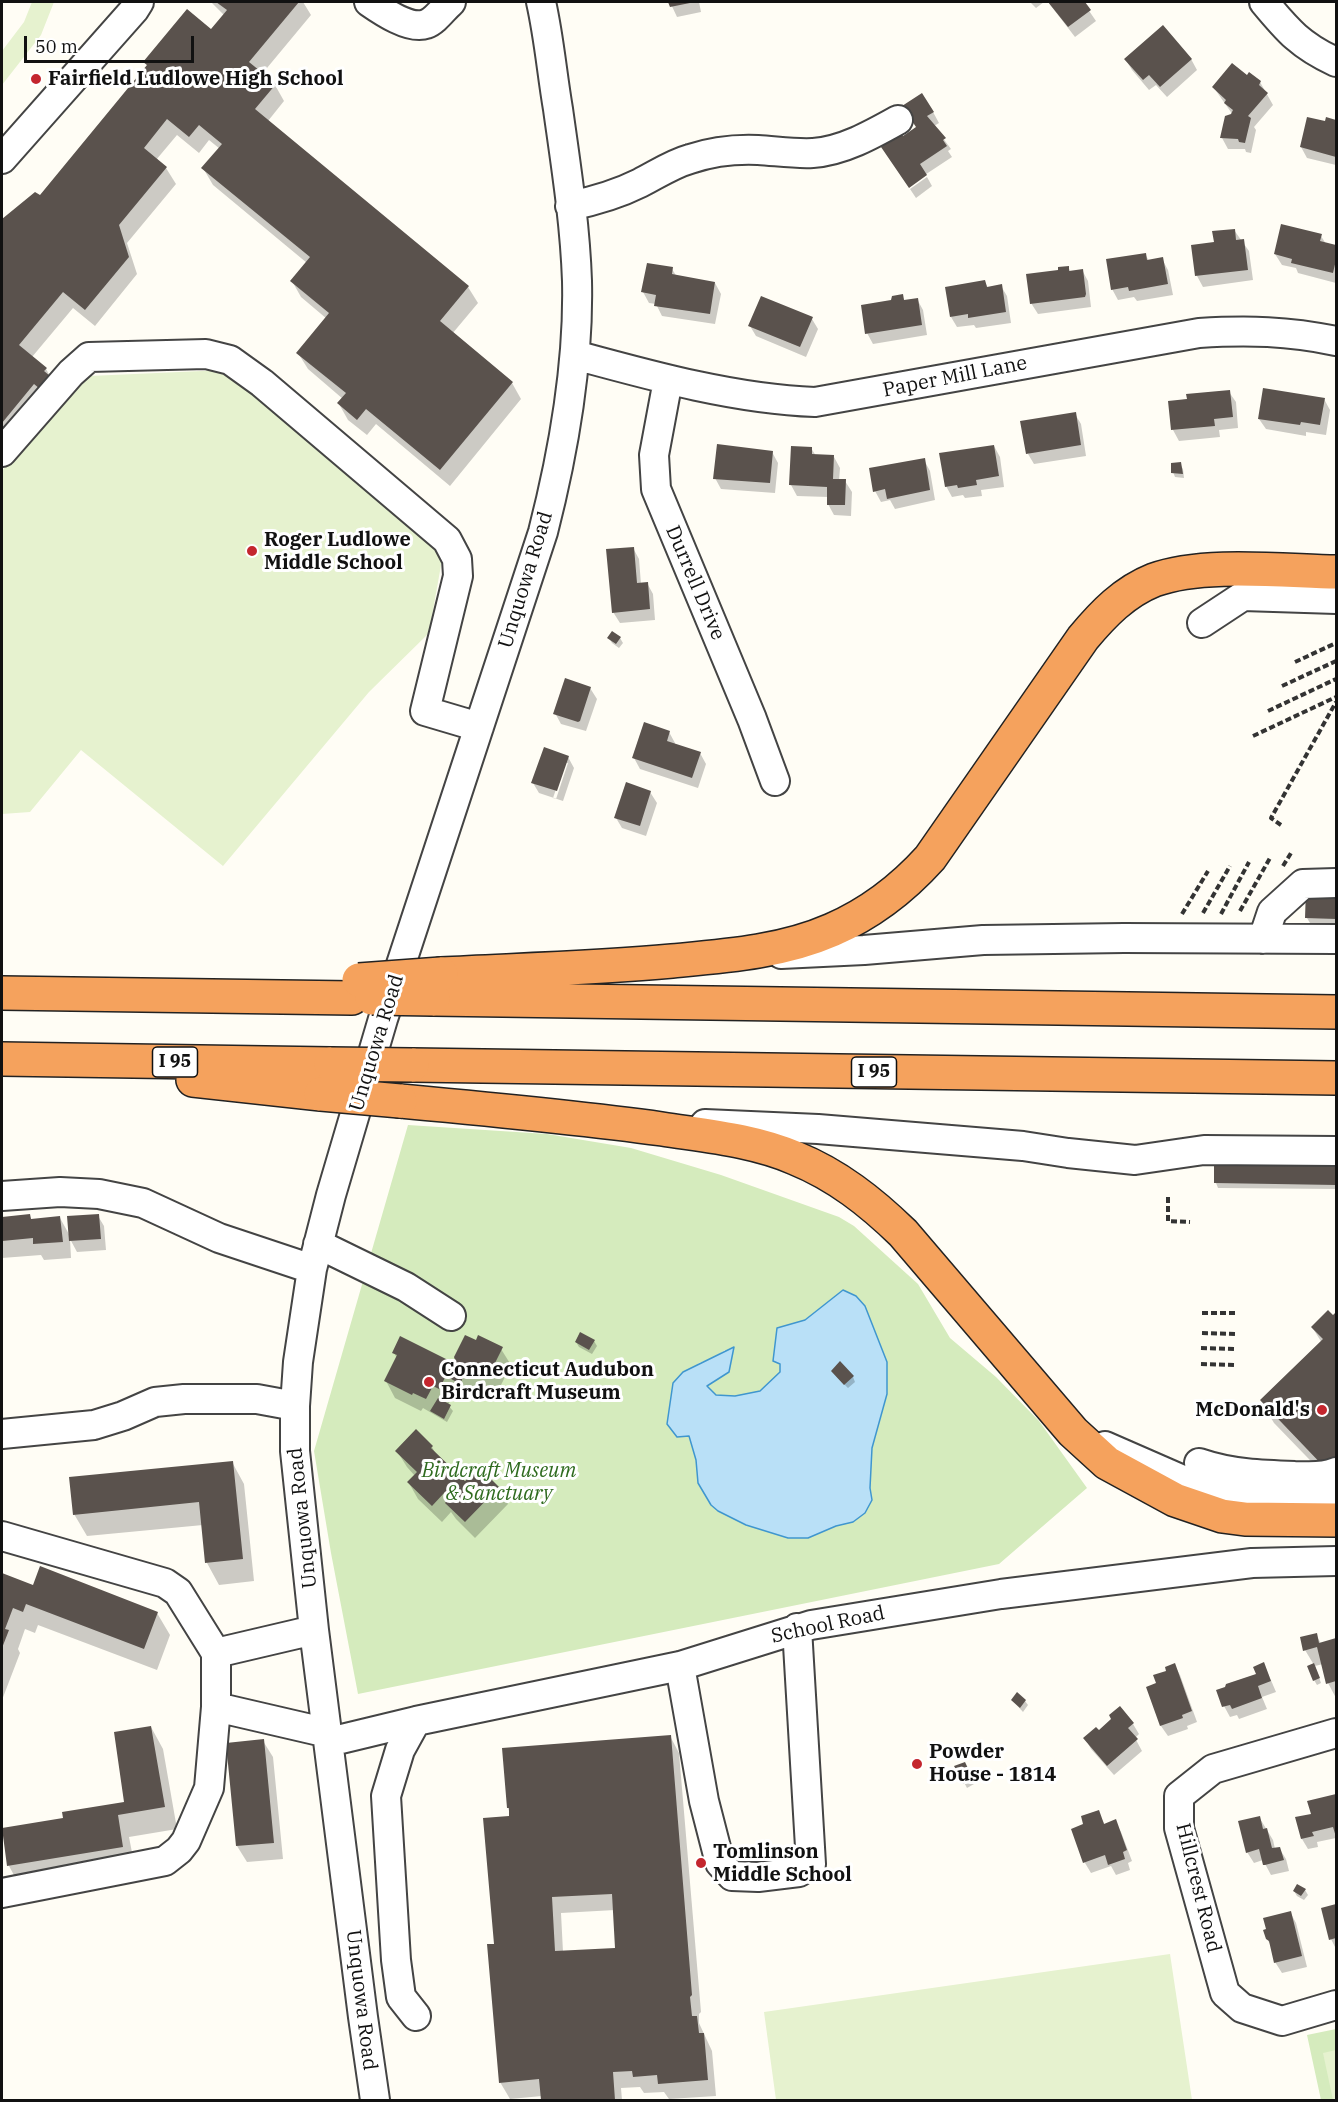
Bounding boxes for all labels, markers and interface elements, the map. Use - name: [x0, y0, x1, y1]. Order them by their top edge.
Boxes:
- scale bar: [27, 24, 196, 62]
- text: 50 m: [35, 35, 78, 58]
- place label: Fairfield Ludlowe High School: [48, 67, 343, 91]
- marker: Fairfield Ludlowe High School: [29, 72, 43, 86]
- street label: Paper Mill Lane: [881, 351, 1029, 403]
- street label: Unquowa Road: [494, 509, 558, 651]
- street label: Durrell Drive: [660, 522, 730, 644]
- place label: Roger Ludlowe Middle School: [264, 528, 411, 575]
- marker: Roger Ludlowe Middle School: [245, 544, 259, 558]
- street label: Unquowa Road: [345, 972, 409, 1114]
- road number: I 95: [152, 1047, 198, 1077]
- road number: I 95: [852, 1057, 896, 1087]
- place label: Connecticut Audubon Birdcraft Museum: [441, 1358, 654, 1405]
- marker: Connecticut Audubon Birdcraft Museum: [422, 1375, 436, 1389]
- place label: McDonald's: [1195, 1398, 1310, 1422]
- marker: McDonald's: [1315, 1403, 1329, 1417]
- street label: Unquowa Road: [284, 1446, 322, 1590]
- park label: Birdcraft Museum & Sanctuary: [422, 1459, 576, 1506]
- street label: School Road: [769, 1601, 887, 1649]
- place label: Powder House - 1814: [929, 1740, 1057, 1787]
- marker: Powder House - 1814: [910, 1757, 924, 1771]
- street label: Hillcrest Road: [1170, 1821, 1226, 1955]
- place label: Tomlinson Middle School: [713, 1840, 852, 1887]
- marker: Tomlinson Middle School: [694, 1856, 708, 1870]
- street label: Unquowa Road: [340, 1928, 382, 2072]

